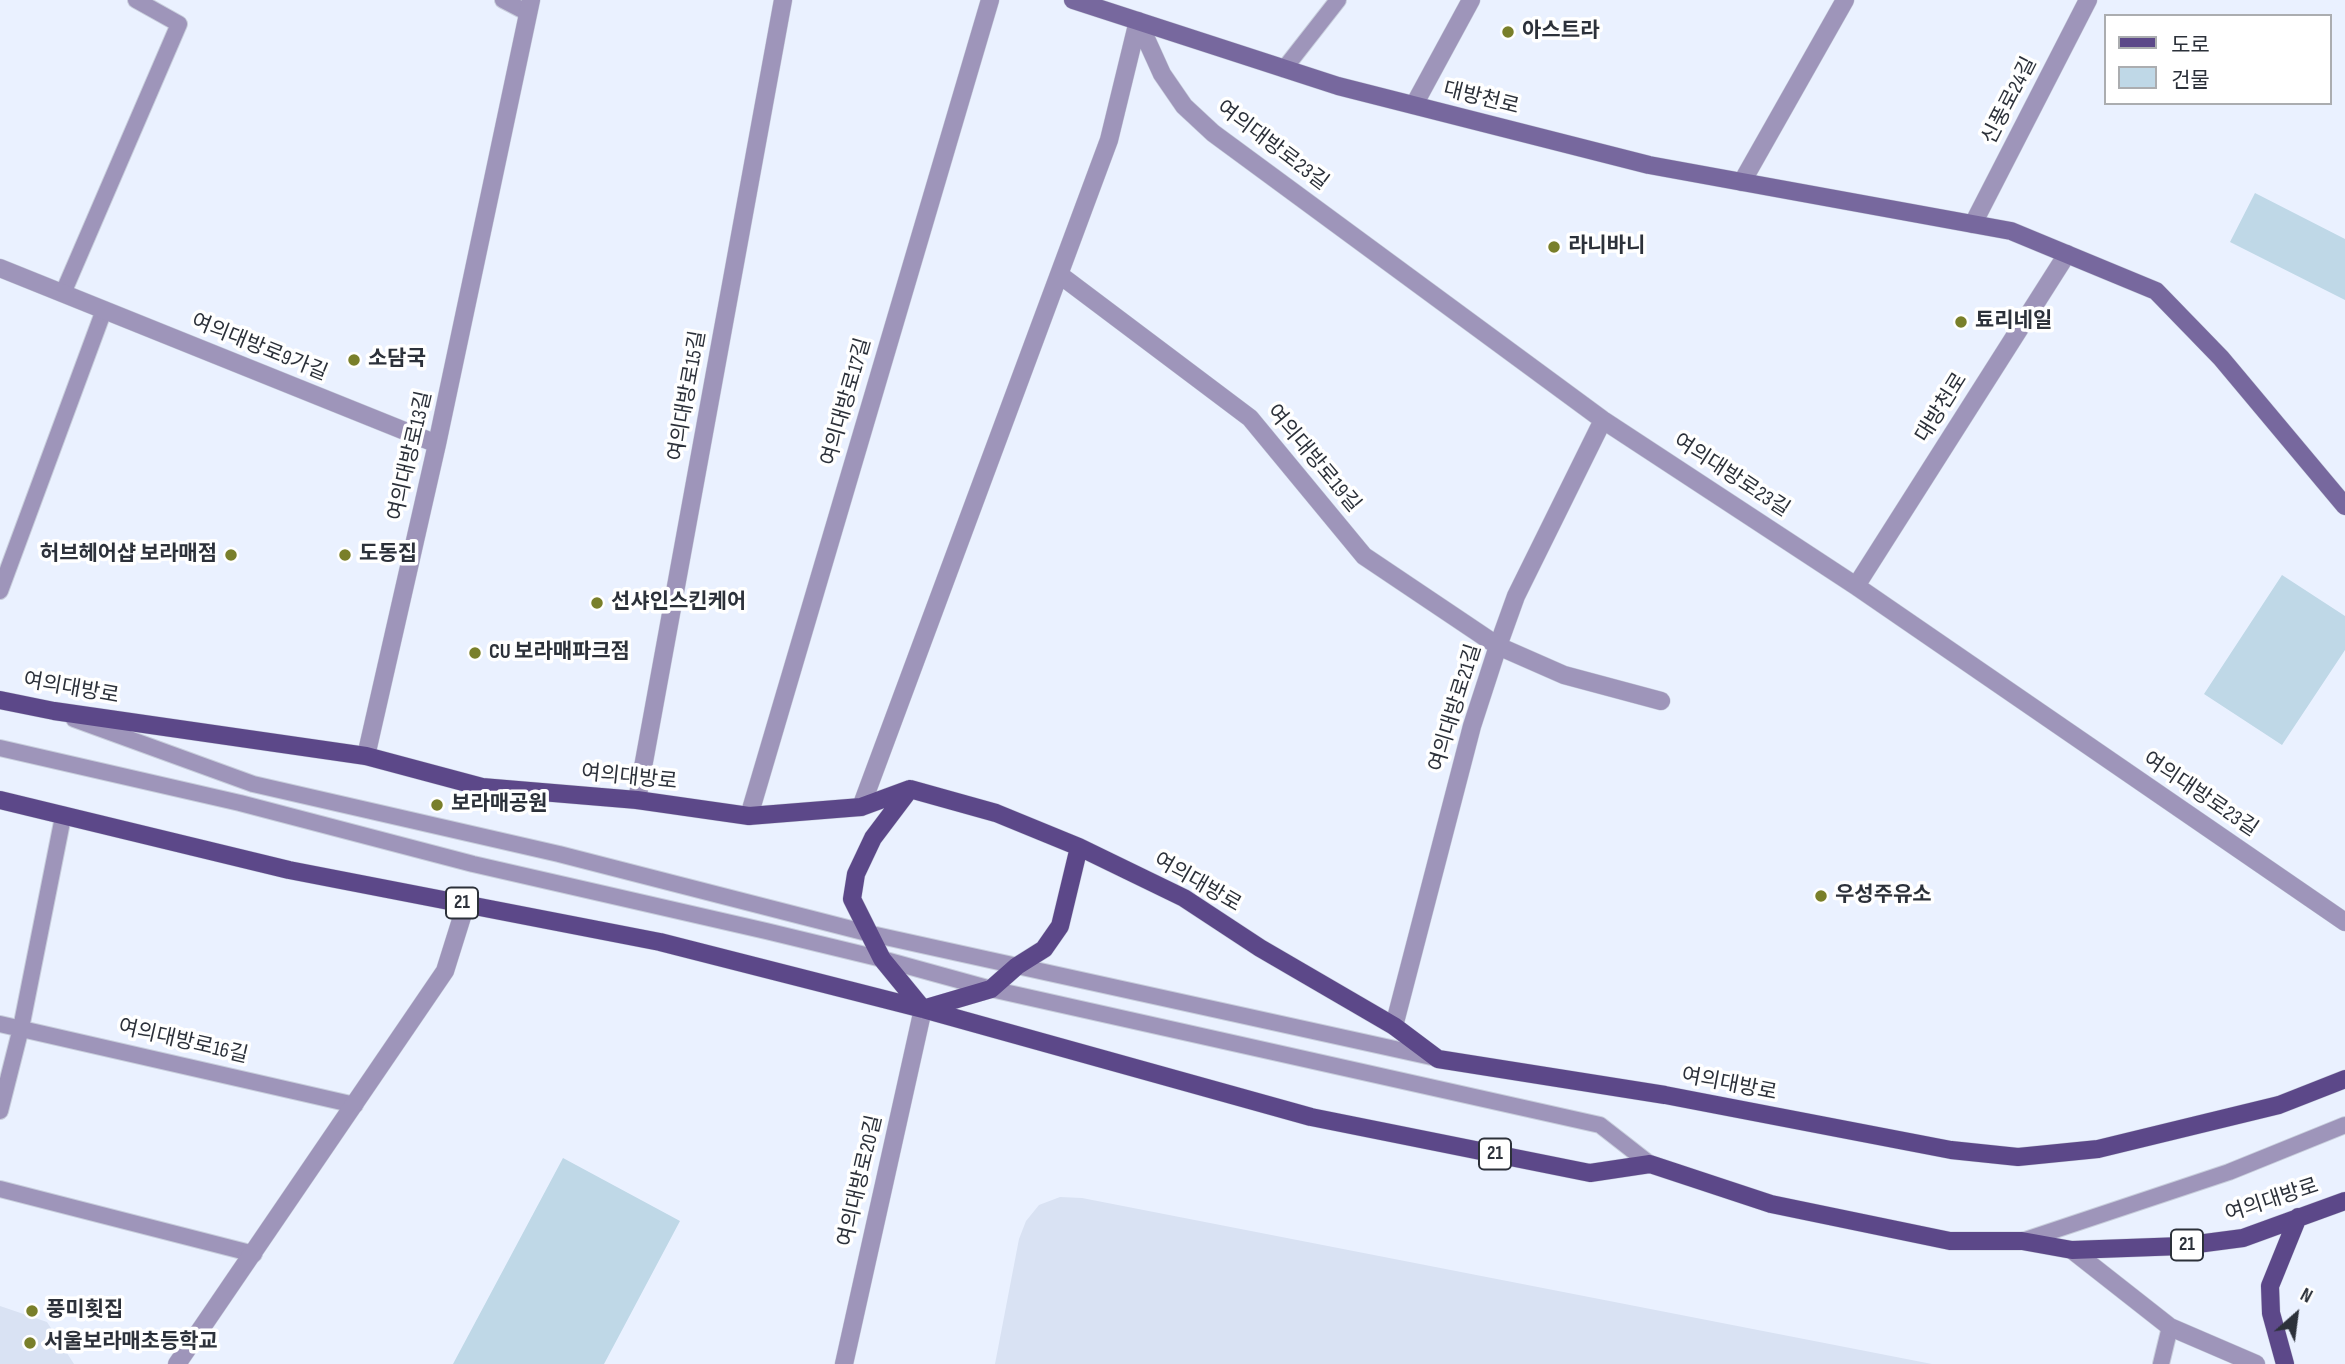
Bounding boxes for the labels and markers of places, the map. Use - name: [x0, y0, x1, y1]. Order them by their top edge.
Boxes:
- place label: 아스트라: [1522, 19, 1599, 45]
- marker: 아스트라: [1500, 24, 1516, 40]
- place label: 라니바니: [1568, 234, 1645, 260]
- marker: 라니바니: [1546, 239, 1562, 255]
- place label: 툐리네일: [1975, 309, 2052, 335]
- marker: 툐리네일: [1953, 314, 1969, 330]
- place label: 소담국: [368, 347, 426, 373]
- marker: 소담국: [346, 352, 362, 368]
- place label: 허브헤어샵 보라매점: [40, 542, 217, 568]
- place label: 도동집: [359, 542, 417, 568]
- marker: 허브헤어샵 보라매점: [223, 547, 239, 563]
- marker: 도동집: [337, 547, 353, 563]
- place label: 선샤인스킨케어: [611, 590, 746, 616]
- marker: 선샤인스킨케어: [589, 595, 605, 611]
- place label: CU 보라매파크점: [489, 640, 630, 666]
- marker: CU 보라매파크점: [467, 645, 483, 661]
- place label: 보라매공원: [451, 792, 548, 818]
- marker: 보라매공원: [429, 797, 445, 813]
- place label: 우성주유소: [1835, 883, 1932, 909]
- marker: 우성주유소: [1813, 888, 1829, 904]
- place label: 풍미횟집: [46, 1298, 123, 1324]
- marker: 풍미횟집: [24, 1303, 40, 1319]
- place label: 서울보라매초등학교: [44, 1330, 218, 1356]
- marker: 서울보라매초등학교: [22, 1335, 38, 1351]

